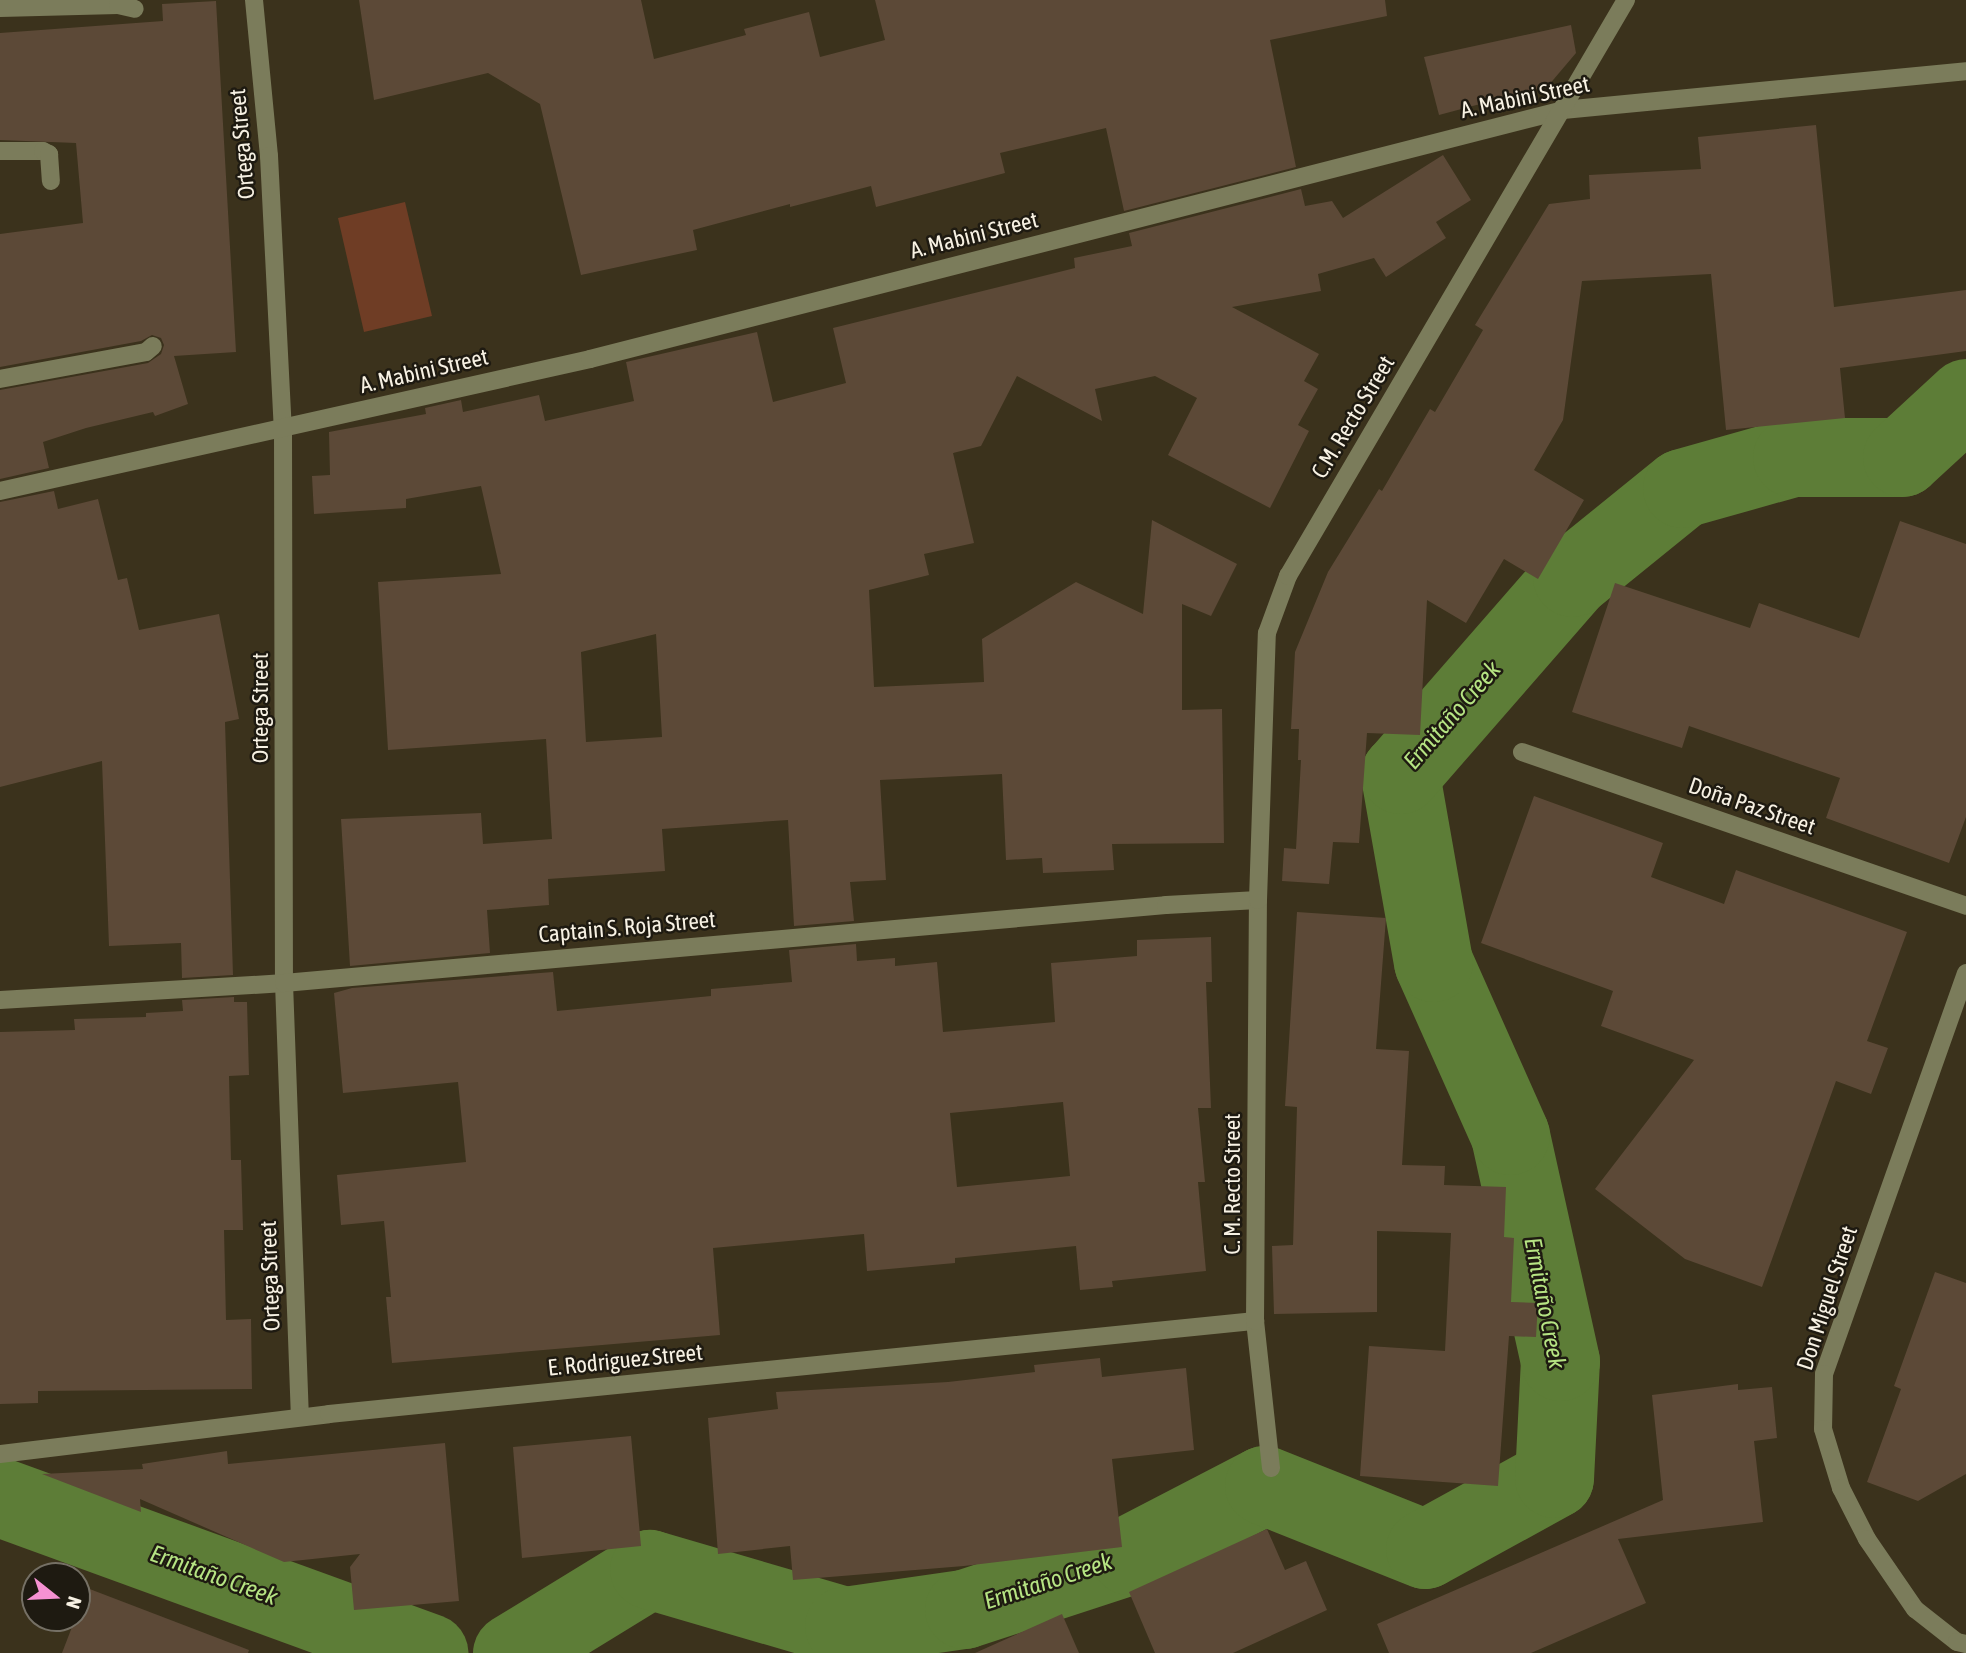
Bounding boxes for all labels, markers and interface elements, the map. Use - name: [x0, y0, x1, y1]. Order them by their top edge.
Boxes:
- street label: A. Mabini Street: [1458, 70, 1592, 124]
- street label: Ortega Street: [223, 88, 261, 200]
- street label: A. Mabini Street: [907, 206, 1041, 264]
- street label: A. Mabini Street: [357, 343, 491, 399]
- street label: C.M. Recto Street: [1306, 351, 1400, 483]
- street label: Ortega Street: [246, 653, 274, 763]
- water label: Ermitaño Creek: [1397, 655, 1507, 775]
- street label: Doña Paz Street: [1685, 771, 1819, 841]
- street label: Captain S. Roja Street: [537, 906, 717, 948]
- street label: C. M. Recto Street: [1218, 1113, 1246, 1255]
- street label: Ortega Street: [254, 1220, 286, 1332]
- street label: Don Miguel Street: [1791, 1222, 1863, 1374]
- water label: Ermitaño Creek: [1518, 1235, 1572, 1371]
- street label: E. Rodriguez Street: [546, 1338, 704, 1382]
- water label: Ermitaño Creek: [147, 1539, 281, 1611]
- water label: Ermitaño Creek: [980, 1547, 1116, 1615]
- north arrow: [21, 1562, 91, 1632]
- text: N: [62, 1594, 86, 1612]

